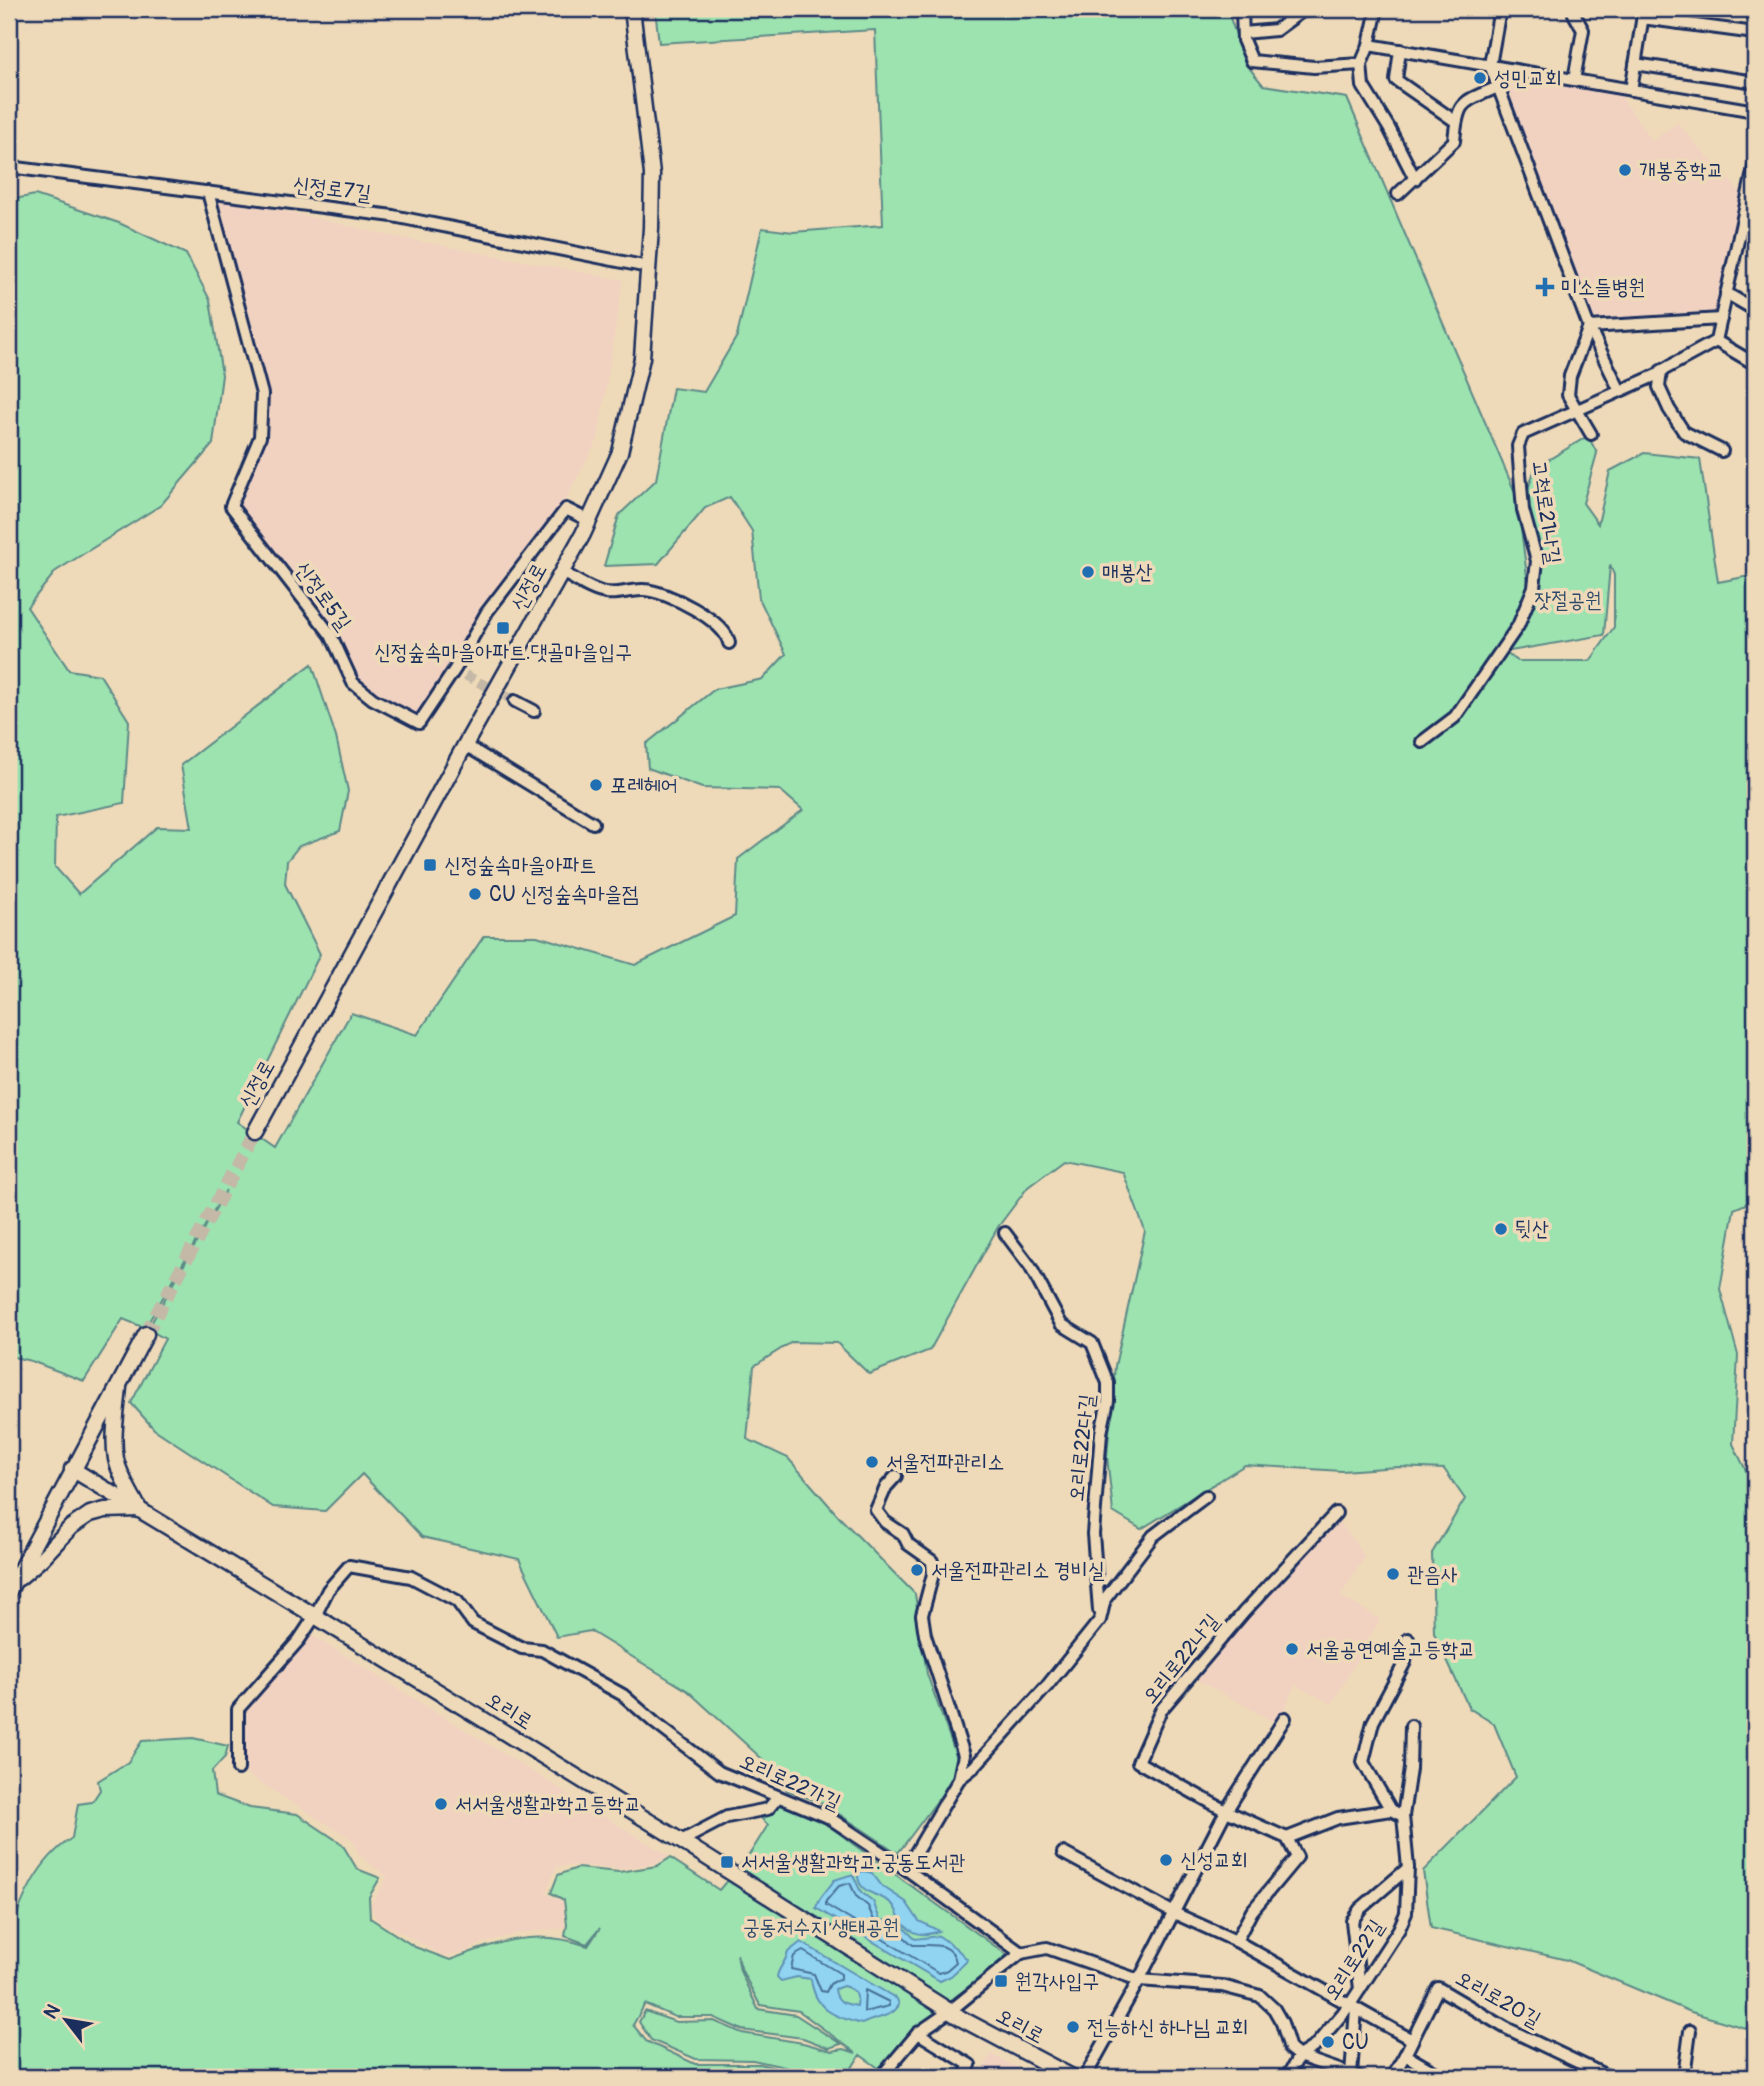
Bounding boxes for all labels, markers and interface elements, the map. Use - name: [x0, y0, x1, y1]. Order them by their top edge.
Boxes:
- place label: 성민교회: [1494, 65, 1562, 92]
- marker: 성민교회: [1472, 70, 1488, 86]
- place label: 개봉중학교: [1639, 157, 1724, 184]
- marker: 개봉중학교: [1617, 162, 1633, 178]
- street label: 신정로7길: [291, 171, 373, 207]
- place label: 미소들병원: [1561, 274, 1646, 301]
- marker: 미소들병원: [1535, 277, 1555, 297]
- street label: 고척로21나길: [1525, 458, 1567, 566]
- street label: 신정로5길: [289, 556, 357, 636]
- street label: 신정로: [505, 558, 553, 616]
- place label: 매봉산: [1102, 559, 1153, 586]
- marker: 매봉산: [1080, 564, 1096, 580]
- park label: 잣절공원: [1534, 587, 1602, 614]
- marker: 신정숲속마을아파트.댓골마을입구: [495, 620, 511, 636]
- place label: 신정숲속마을아파트.댓골마을입구: [374, 639, 632, 666]
- place label: 포레헤어: [610, 772, 678, 799]
- marker: 포레헤어: [588, 777, 604, 793]
- place label: 신정숲속마을아파트: [444, 852, 596, 879]
- marker: 신정숲속마을아파트: [422, 857, 438, 873]
- place label: CU 신정숲속마을점: [489, 881, 639, 908]
- marker: CU 신정숲속마을점: [467, 886, 483, 902]
- street label: 신정로: [233, 1055, 281, 1113]
- place label: 뒷산: [1515, 1216, 1549, 1243]
- marker: 뒷산: [1493, 1221, 1509, 1237]
- street label: 오리로22다길: [1063, 1393, 1101, 1503]
- place label: 서울전파관리소: [886, 1449, 1004, 1476]
- marker: 서울전파관리소: [864, 1454, 880, 1470]
- place label: 서울전파관리소 경비실: [931, 1557, 1105, 1584]
- place label: 관음사: [1407, 1561, 1458, 1588]
- marker: 서울전파관리소 경비실: [909, 1562, 925, 1578]
- marker: 관음사: [1385, 1566, 1401, 1582]
- street label: 오리로22나길: [1137, 1608, 1226, 1709]
- place label: 서울공연예술고등학교: [1306, 1636, 1475, 1663]
- marker: 서울공연예술고등학교: [1284, 1641, 1300, 1657]
- street label: 오리로: [480, 1686, 538, 1736]
- street label: 오리로22가길: [735, 1748, 845, 1816]
- place label: 서서울생활과학고등학교: [455, 1791, 641, 1818]
- marker: 서서울생활과학고등학교: [433, 1796, 449, 1812]
- place label: 신성교회: [1180, 1847, 1248, 1874]
- place label: 서서울생활과학고.궁동도서관: [741, 1849, 965, 1876]
- marker: 신성교회: [1158, 1852, 1174, 1868]
- marker: 서서울생활과학고.궁동도서관: [719, 1854, 735, 1870]
- park label: 궁동저수지 생태공원: [743, 1914, 899, 1941]
- street label: 오리로22길: [1318, 1914, 1390, 2006]
- street label: 오리로20길: [1450, 1964, 1546, 2034]
- place label: 원각사입구: [1015, 1968, 1100, 1995]
- marker: 원각사입구: [993, 1973, 1009, 1989]
- north arrow: [32, 1984, 102, 2054]
- text: N: [39, 2000, 66, 2023]
- street label: 오리로: [991, 2002, 1049, 2050]
- place label: 전능하신 하나님 교회: [1087, 2014, 1248, 2041]
- marker: 전능하신 하나님 교회: [1065, 2019, 1081, 2035]
- place label: CU: [1342, 2029, 1369, 2056]
- marker: CU: [1320, 2034, 1336, 2050]

